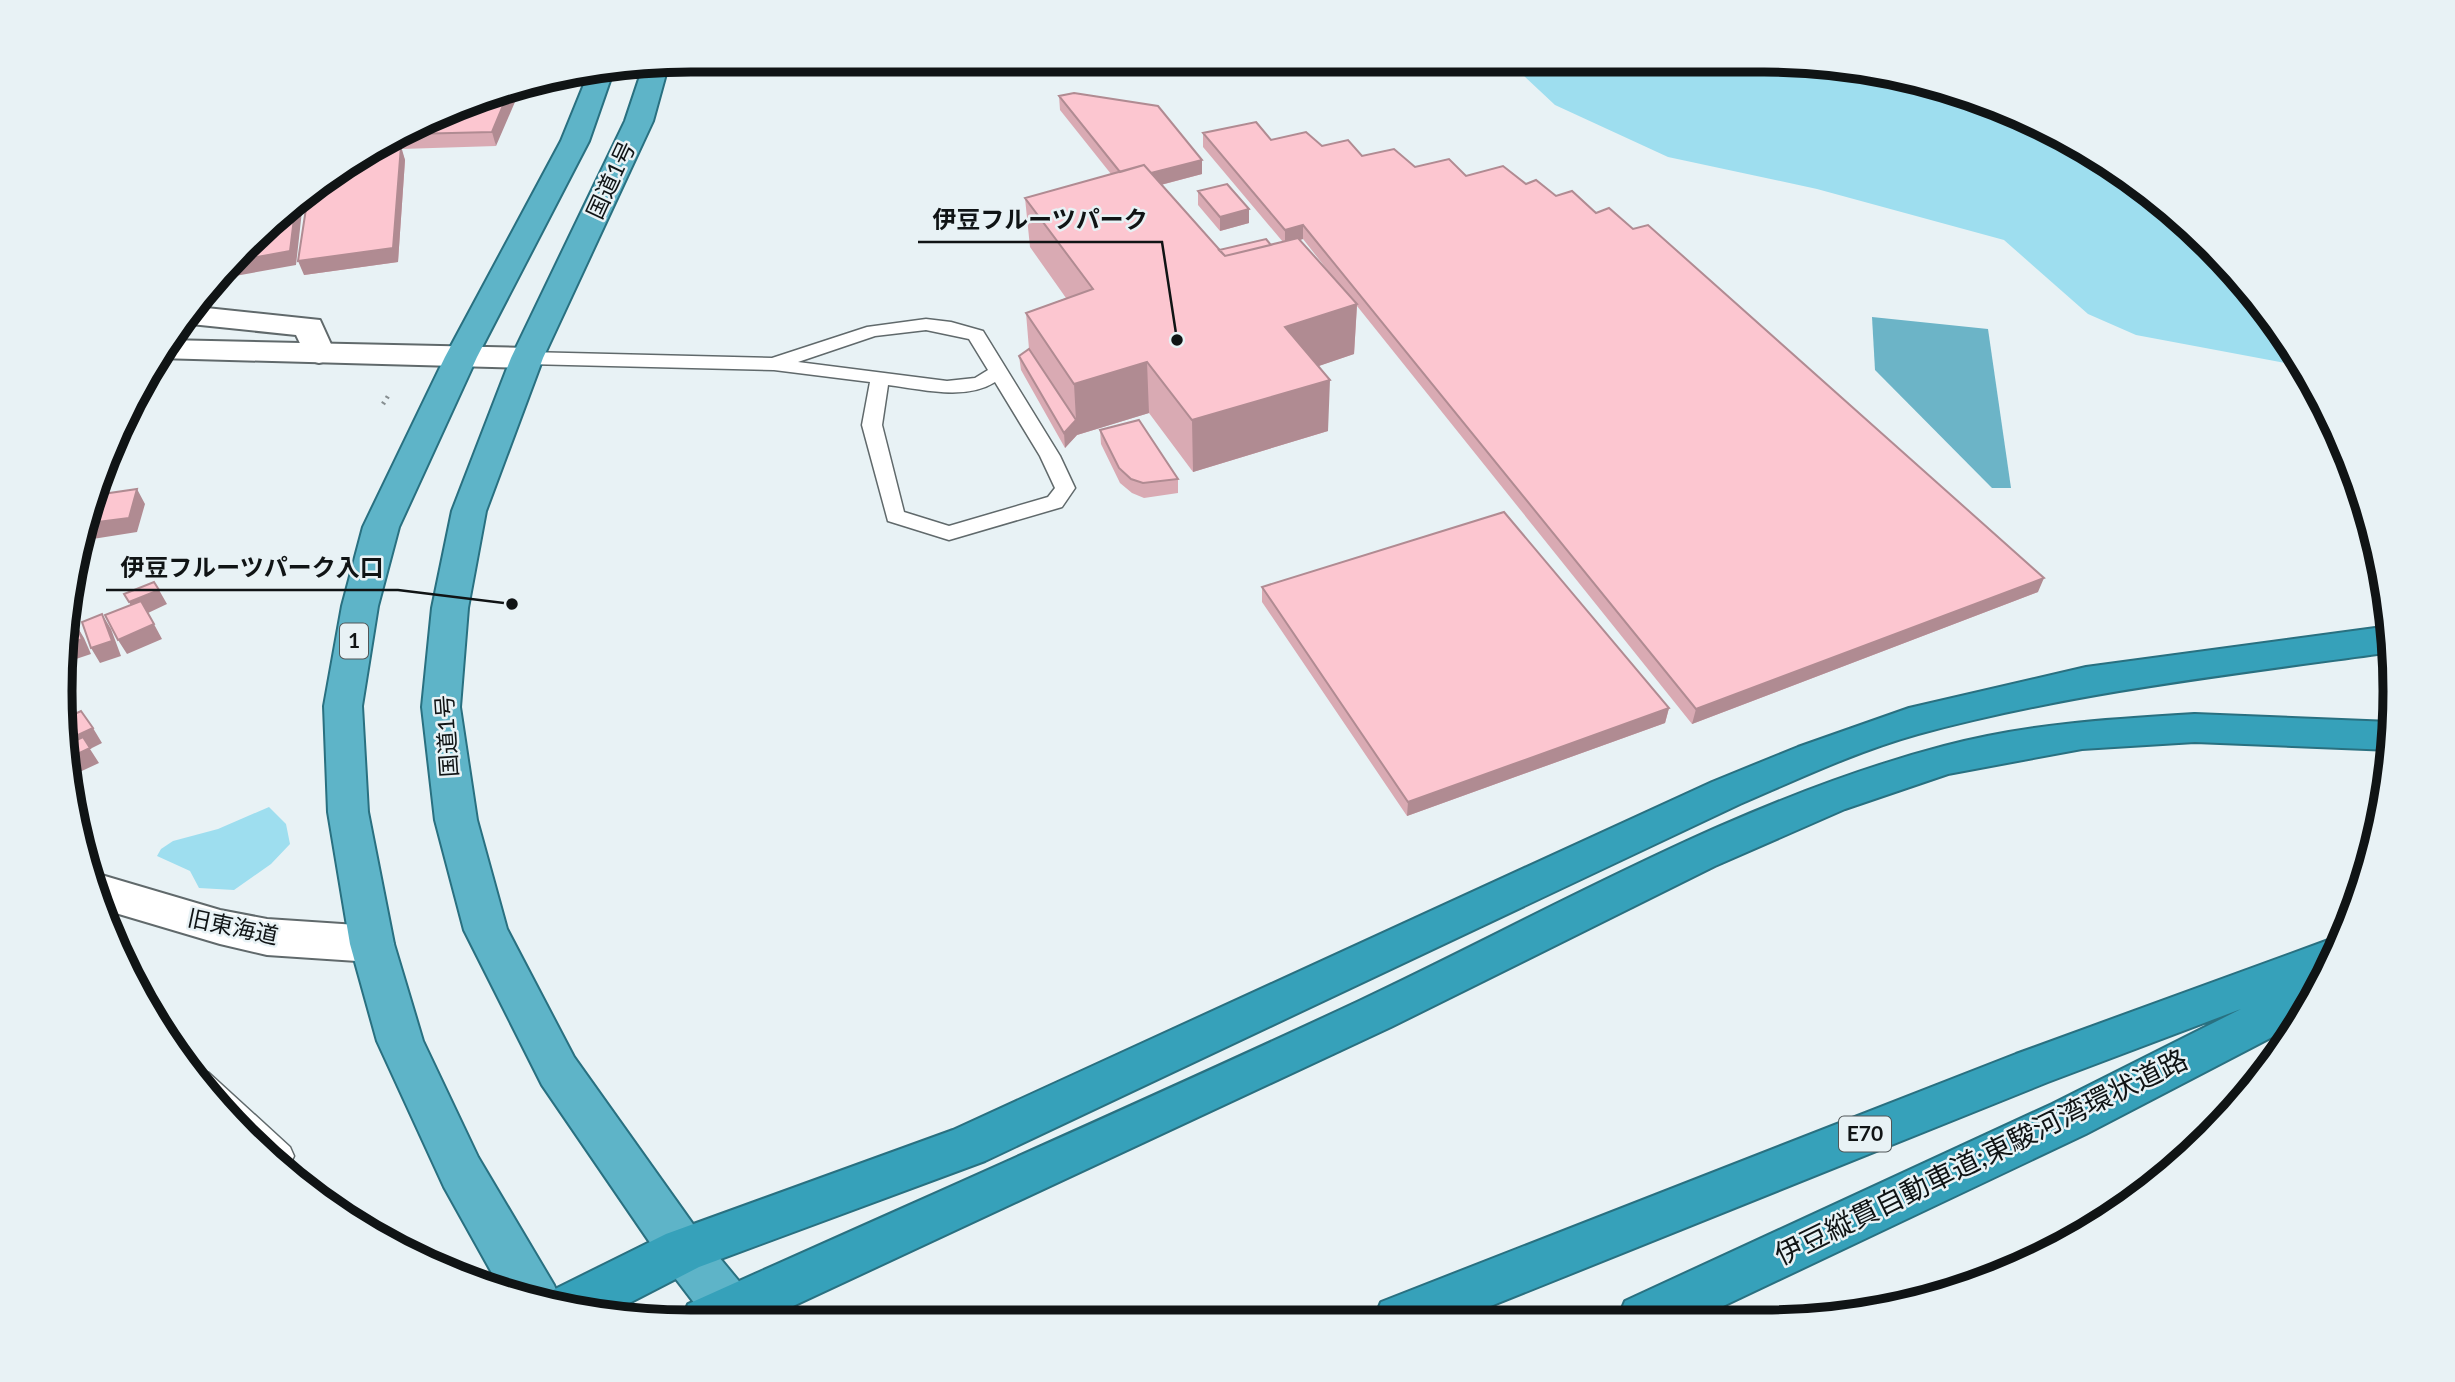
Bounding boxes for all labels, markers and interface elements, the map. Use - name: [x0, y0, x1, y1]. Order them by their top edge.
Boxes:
- street label: 国道1号: [580, 136, 640, 223]
- callout: 伊豆フルーツパーク: [918, 197, 1162, 242]
- text: 伊豆フルーツパーク: [932, 204, 1148, 233]
- callout: 伊豆フルーツパーク入口: [106, 545, 398, 590]
- text: 伊豆フルーツパーク入口: [120, 552, 384, 581]
- road number: 1: [340, 624, 368, 658]
- street label: 国道1号: [429, 694, 463, 778]
- street label: 旧東海道: [185, 903, 281, 949]
- street label: 伊豆縦貫自動車道;東駿河湾環状道路: [1768, 1041, 2193, 1271]
- road number: E70: [1839, 1116, 1891, 1152]

